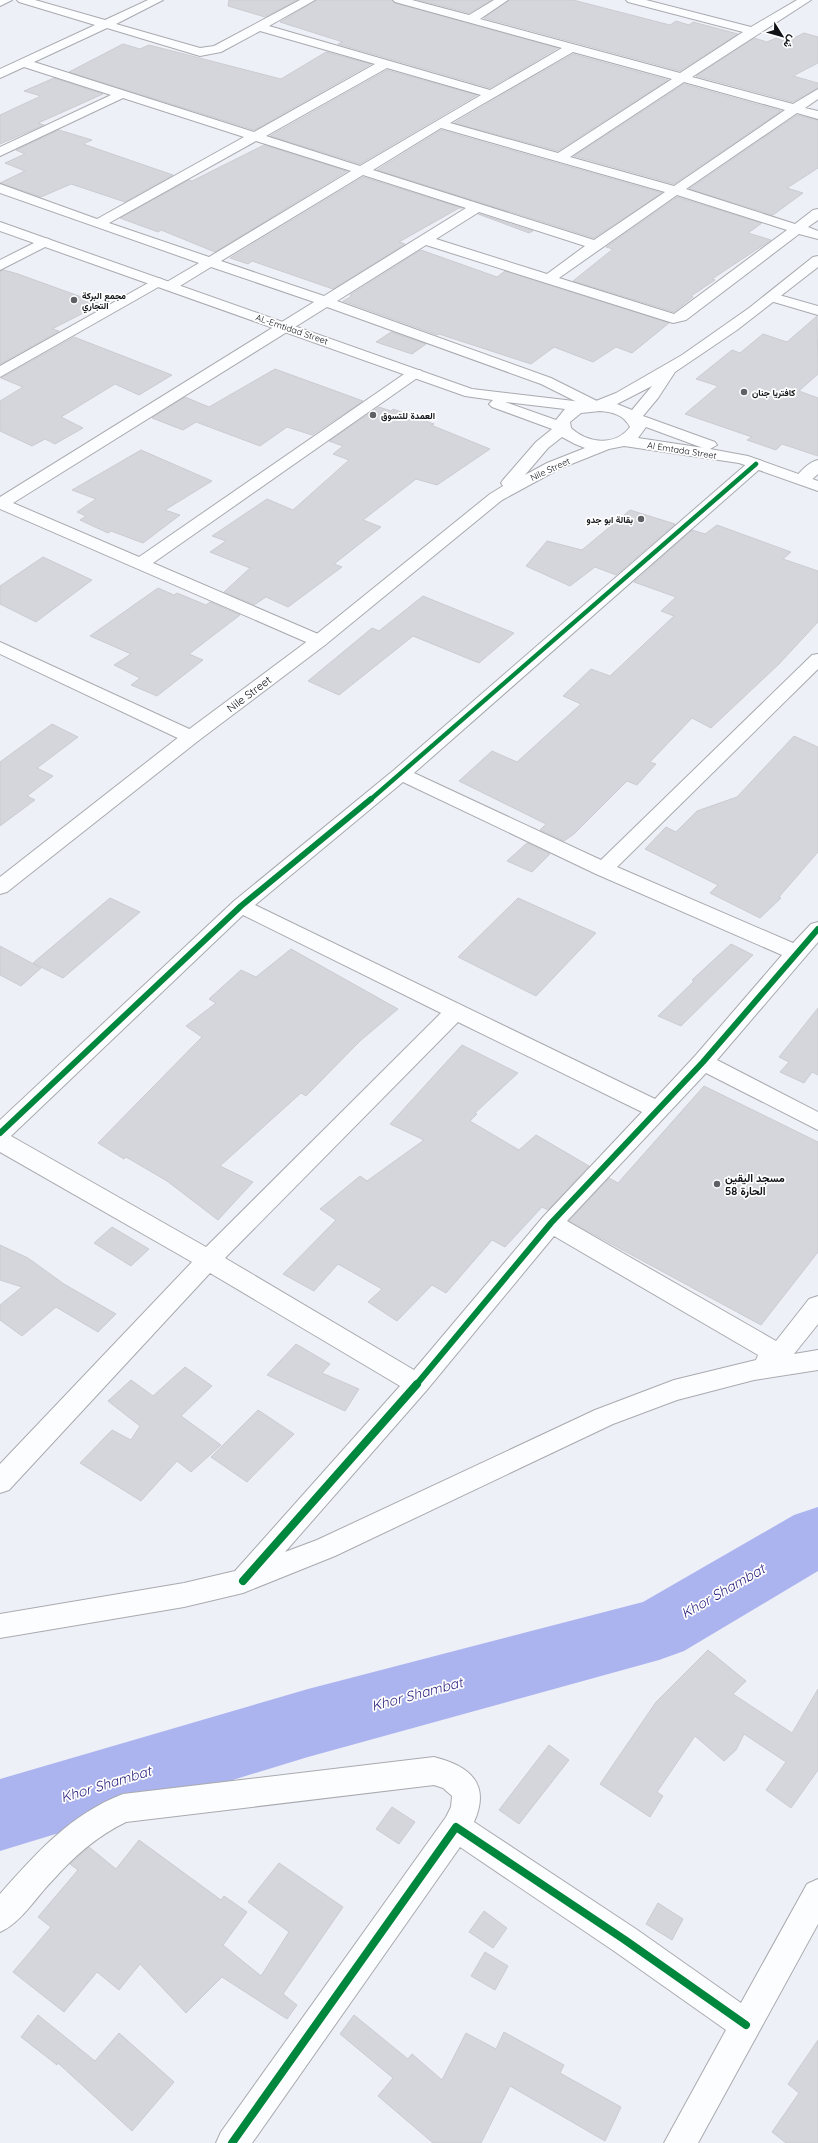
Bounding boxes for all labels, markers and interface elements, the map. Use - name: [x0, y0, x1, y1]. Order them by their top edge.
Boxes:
- north arrow: [762, 16, 802, 56]
- text: ش: [780, 33, 800, 52]
- place label: مجمع البركة التجاري: [82, 290, 126, 314]
- marker: مجمع البركة التجاري: [69, 295, 79, 305]
- street label: AL-Emtidad Street: [254, 311, 330, 347]
- marker: كافتريا جنان: [739, 387, 749, 397]
- place label: كافتريا جنان: [752, 387, 795, 399]
- marker: العمدة للتسوق: [368, 410, 378, 420]
- place label: العمدة للتسوق: [381, 410, 435, 422]
- street label: Al Emtada Street: [647, 439, 717, 461]
- street label: Nile Street: [528, 455, 572, 483]
- place label: بقالة ابو جدو: [586, 514, 633, 526]
- marker: بقالة ابو جدو: [636, 514, 646, 524]
- street label: Nile Street: [224, 673, 274, 715]
- place label: مسجد اليقين الحارة 58: [725, 1171, 785, 1198]
- marker: مسجد اليقين الحارة 58: [712, 1179, 722, 1189]
- water label: Khor Shambat: [678, 1559, 770, 1622]
- water label: Khor Shambat: [369, 1673, 467, 1715]
- water label: Khor Shambat: [58, 1761, 156, 1806]

